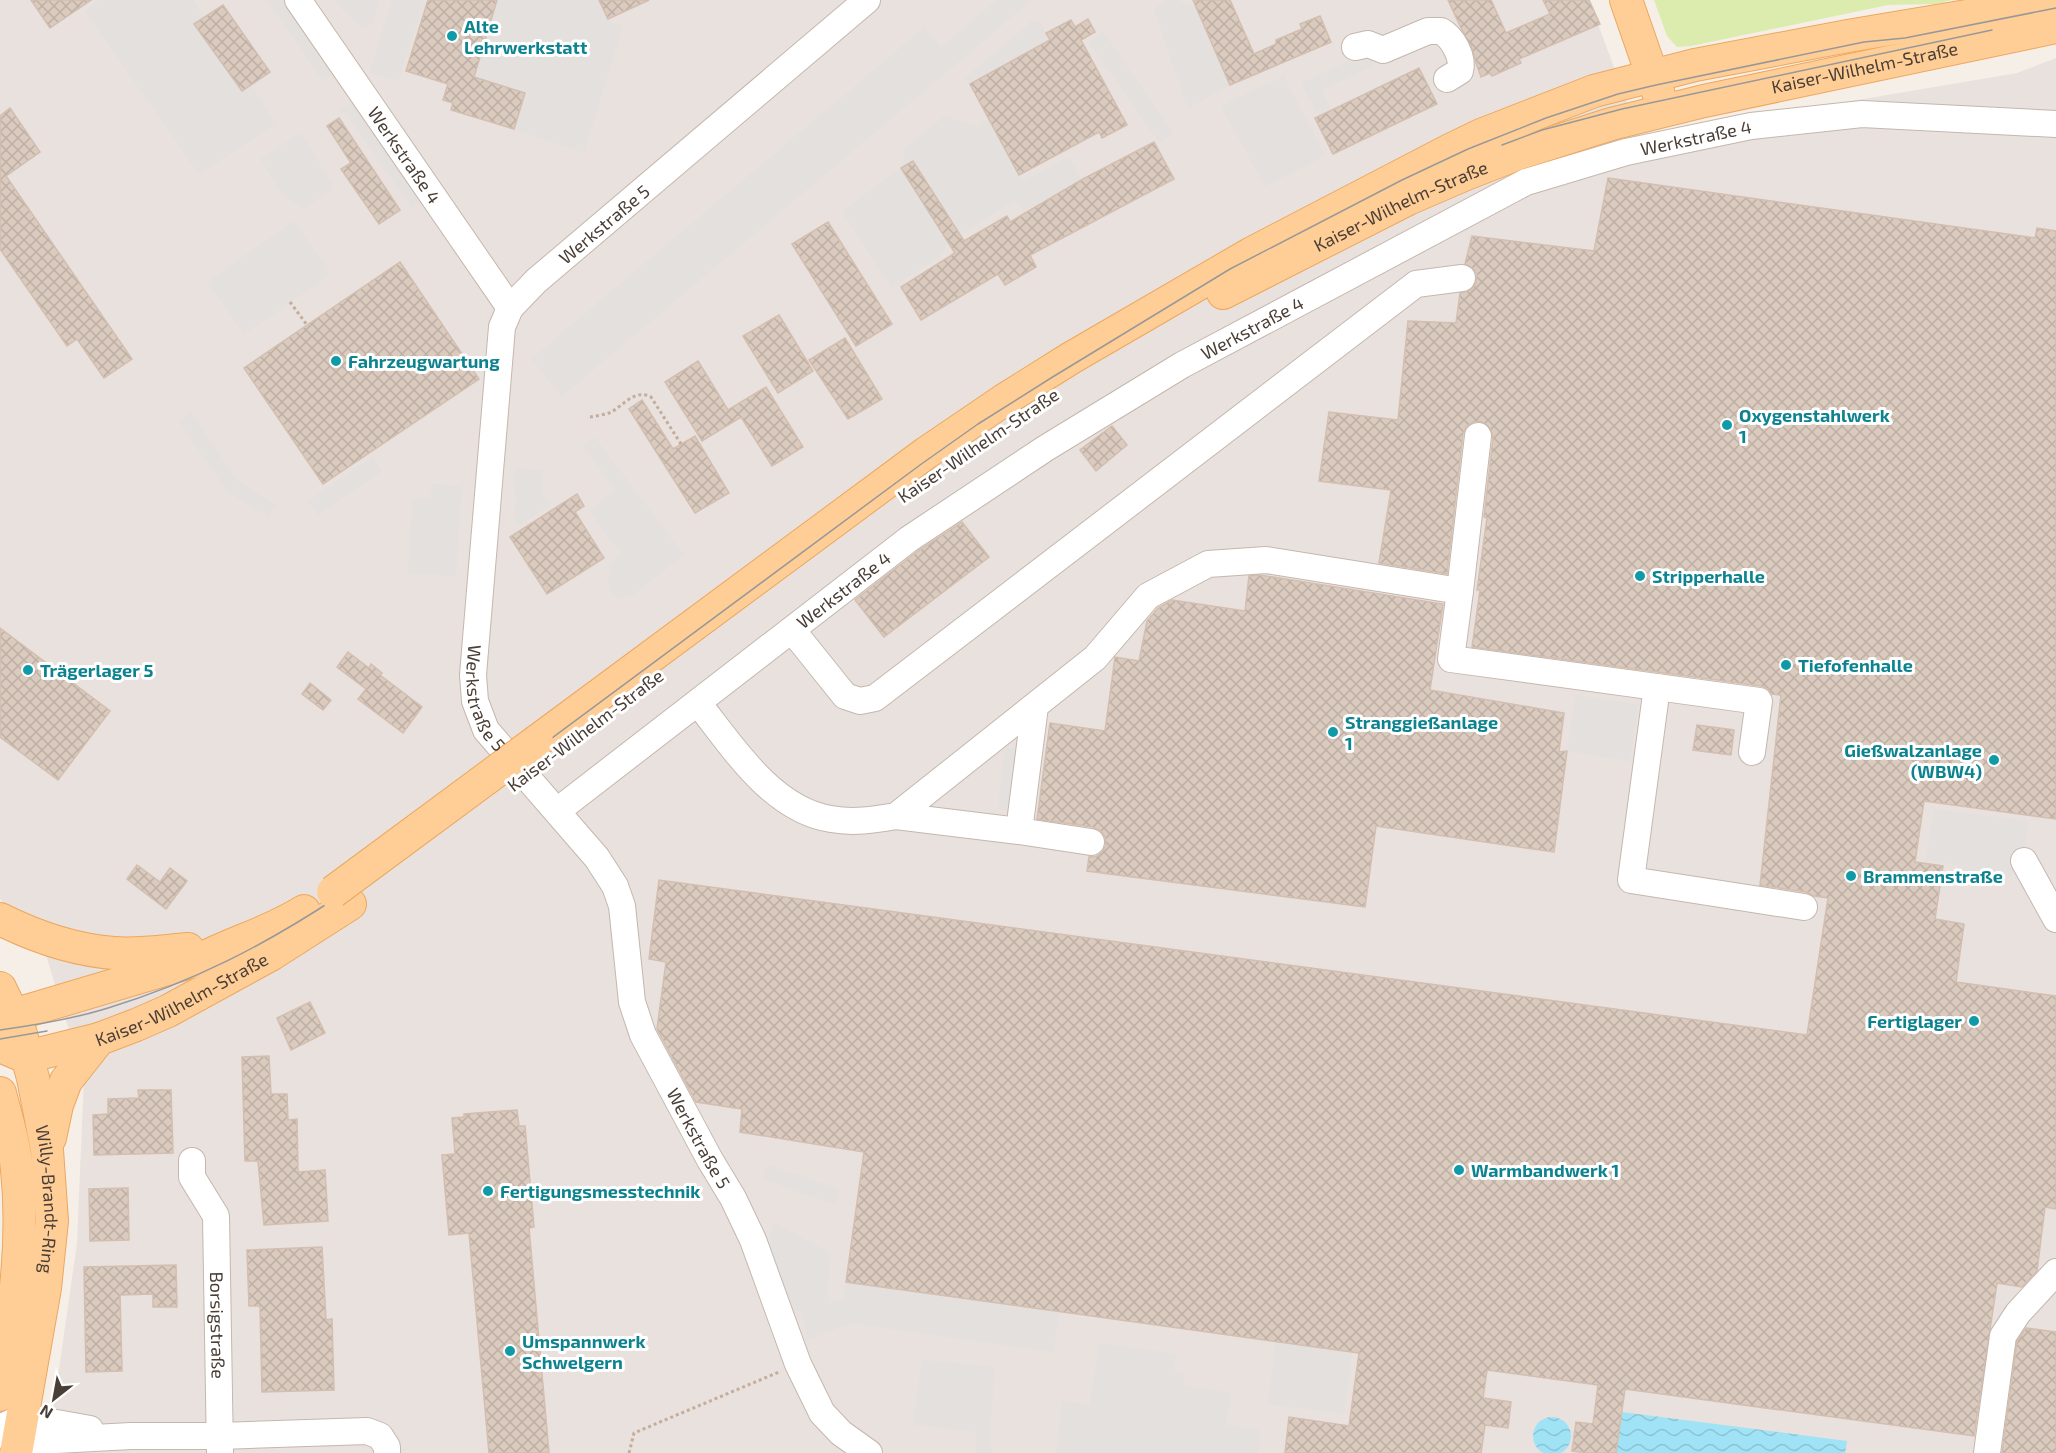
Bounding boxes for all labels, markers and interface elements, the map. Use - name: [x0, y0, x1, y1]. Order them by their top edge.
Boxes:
- place label: Alte Lehrwerkstatt: [464, 15, 588, 58]
- marker: Alte Lehrwerkstatt: [445, 29, 459, 43]
- street label: Kaiser-Wilhelm-Straße: [1769, 37, 1960, 98]
- street label: Werkstraße 4: [364, 102, 446, 208]
- street label: Werkstraße 4: [1638, 115, 1753, 160]
- street label: Kaiser-Wilhelm-Straße: [1310, 156, 1491, 256]
- street label: Werkstraße 5: [554, 180, 654, 268]
- street label: Werkstraße 4: [1197, 292, 1307, 364]
- place label: Fahrzeugwartung: [348, 350, 500, 372]
- marker: Fahrzeugwartung: [329, 354, 343, 368]
- street label: Kaiser-Wilhelm-Straße: [893, 383, 1063, 507]
- place label: Oxygenstahlwerk 1: [1739, 404, 1890, 447]
- marker: Oxygenstahlwerk 1: [1720, 418, 1734, 432]
- street label: Werkstraße 4: [792, 546, 895, 633]
- place label: Stripperhalle: [1652, 565, 1765, 587]
- marker: Stripperhalle: [1633, 569, 1647, 583]
- street label: Werkstraße 5: [462, 644, 510, 755]
- place label: Tiefofenhalle: [1798, 654, 1913, 676]
- marker: Tiefofenhalle: [1779, 658, 1793, 672]
- place label: Trägerlager 5: [40, 659, 153, 681]
- marker: Trägerlager 5: [21, 663, 35, 677]
- street label: Kaiser-Wilhelm-Straße: [503, 664, 667, 796]
- place label: Stranggießanlage 1: [1345, 711, 1498, 754]
- marker: Stranggießanlage 1: [1326, 725, 1340, 739]
- place label: Gießwalzanlage (WBW4): [1844, 739, 1982, 782]
- marker: Gießwalzanlage (WBW4): [1987, 753, 2001, 767]
- place label: Brammenstraße: [1863, 865, 2003, 887]
- marker: Brammenstraße: [1844, 869, 1858, 883]
- street label: Kaiser-Wilhelm-Straße: [92, 947, 272, 1050]
- place label: Fertiglager: [1867, 1010, 1962, 1032]
- marker: Fertiglager: [1967, 1014, 1981, 1028]
- street label: Werkstraße 5: [662, 1084, 736, 1192]
- street label: Willy-Brandt-Ring: [31, 1123, 63, 1275]
- place label: Warmbandwerk 1: [1471, 1159, 1619, 1181]
- marker: Warmbandwerk 1: [1452, 1163, 1466, 1177]
- place label: Fertigungsmesstechnik: [500, 1180, 700, 1202]
- marker: Fertigungsmesstechnik: [481, 1184, 495, 1198]
- street label: Borsigstraße: [206, 1271, 230, 1379]
- place label: Umspannwerk Schwelgern: [522, 1330, 646, 1373]
- marker: Umspannwerk Schwelgern: [503, 1344, 517, 1358]
- north arrow: [24, 1369, 84, 1429]
- text: N: [36, 1401, 56, 1423]

